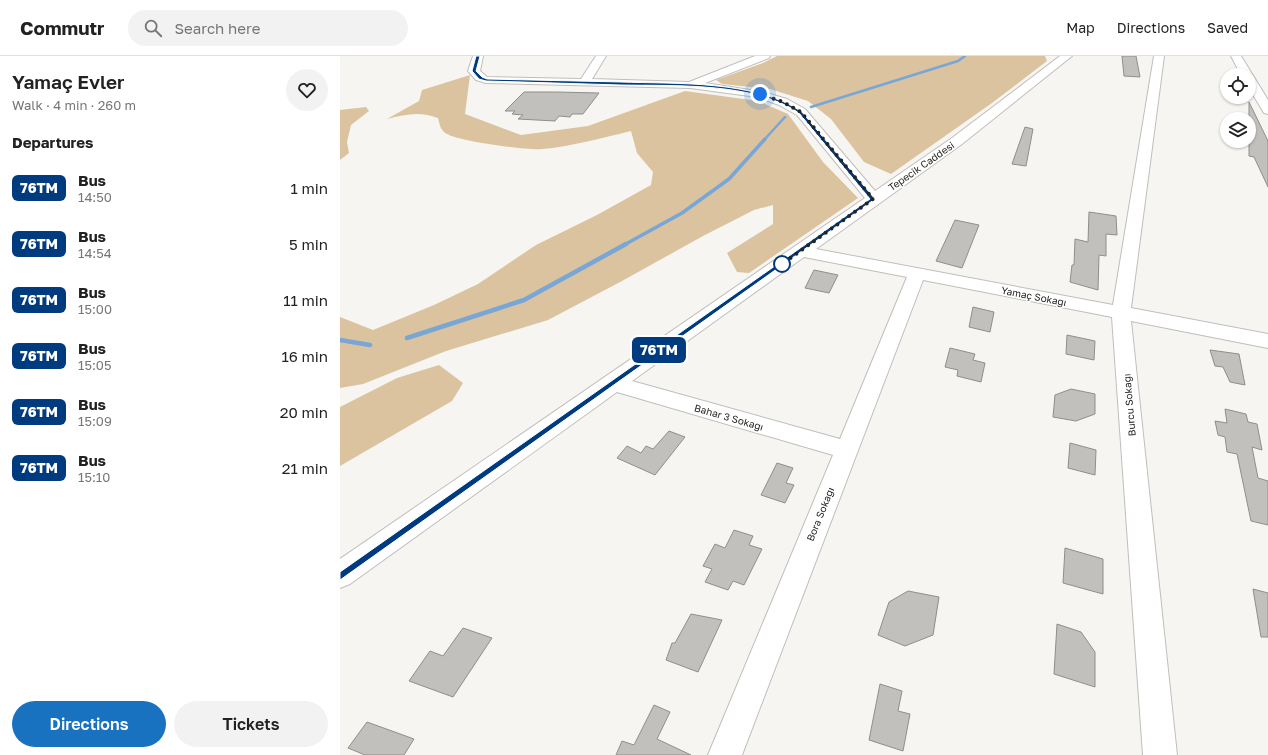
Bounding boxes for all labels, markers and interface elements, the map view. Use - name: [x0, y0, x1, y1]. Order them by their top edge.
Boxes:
- search box: [128, 10, 408, 46]
- text: Commutr: [20, 16, 104, 39]
- icon: search: [142, 17, 164, 39]
- text: Search here: [174, 19, 260, 37]
- text: Map: [1066, 19, 1095, 36]
- text: Directions: [1117, 19, 1185, 36]
- text: Saved: [1207, 19, 1248, 36]
- map controls: [1220, 68, 1256, 148]
- button: locate: [1220, 68, 1256, 104]
- button: heart: [286, 69, 328, 111]
- text: Yamaç Evler: [12, 70, 124, 93]
- your location: [750, 84, 770, 104]
- text: Walk · 4 min · 260 m: [12, 97, 136, 113]
- button: layers: [1220, 112, 1256, 148]
- text: Departures: [12, 133, 93, 151]
- street label: Tepecik Caddesi: [886, 139, 956, 193]
- text: Bus: [78, 171, 106, 189]
- text: 76TM: [20, 179, 58, 196]
- text: 1 min: [290, 179, 328, 197]
- text: 14:50: [78, 189, 112, 205]
- text: Bus: [78, 227, 106, 245]
- text: 76TM: [20, 235, 58, 252]
- text: 5 min: [289, 235, 328, 253]
- text: 14:54: [78, 245, 112, 261]
- unlabelled marker: [773, 255, 791, 273]
- text: Bus: [78, 283, 106, 301]
- street label: Yamaç Sokağı: [1000, 284, 1068, 308]
- text: 76TM: [20, 291, 58, 308]
- text: 11 min: [283, 291, 328, 309]
- text: 15:00: [78, 301, 112, 317]
- line badge: 76TM: [631, 337, 687, 363]
- text: Bus: [78, 339, 106, 357]
- text: 76TM: [640, 341, 678, 358]
- text: 76TM: [20, 347, 58, 364]
- text: 16 min: [281, 347, 328, 365]
- text: 15:05: [78, 357, 111, 373]
- street label: Burcu Sokağı: [1120, 373, 1138, 437]
- text: Bus: [78, 395, 106, 413]
- street label: Bahar 3 Sokağı: [693, 401, 765, 433]
- text: 76TM: [20, 403, 58, 420]
- text: 20 min: [280, 403, 328, 421]
- text: 15:09: [78, 413, 112, 429]
- text: Bus: [78, 451, 106, 469]
- text: 76TM: [20, 459, 58, 476]
- text: 21 min: [282, 459, 328, 477]
- text: 15:10: [78, 469, 110, 485]
- street label: Bora Sokağı: [804, 485, 836, 543]
- button: Directions: [12, 701, 166, 747]
- button: Tickets: [174, 701, 328, 747]

